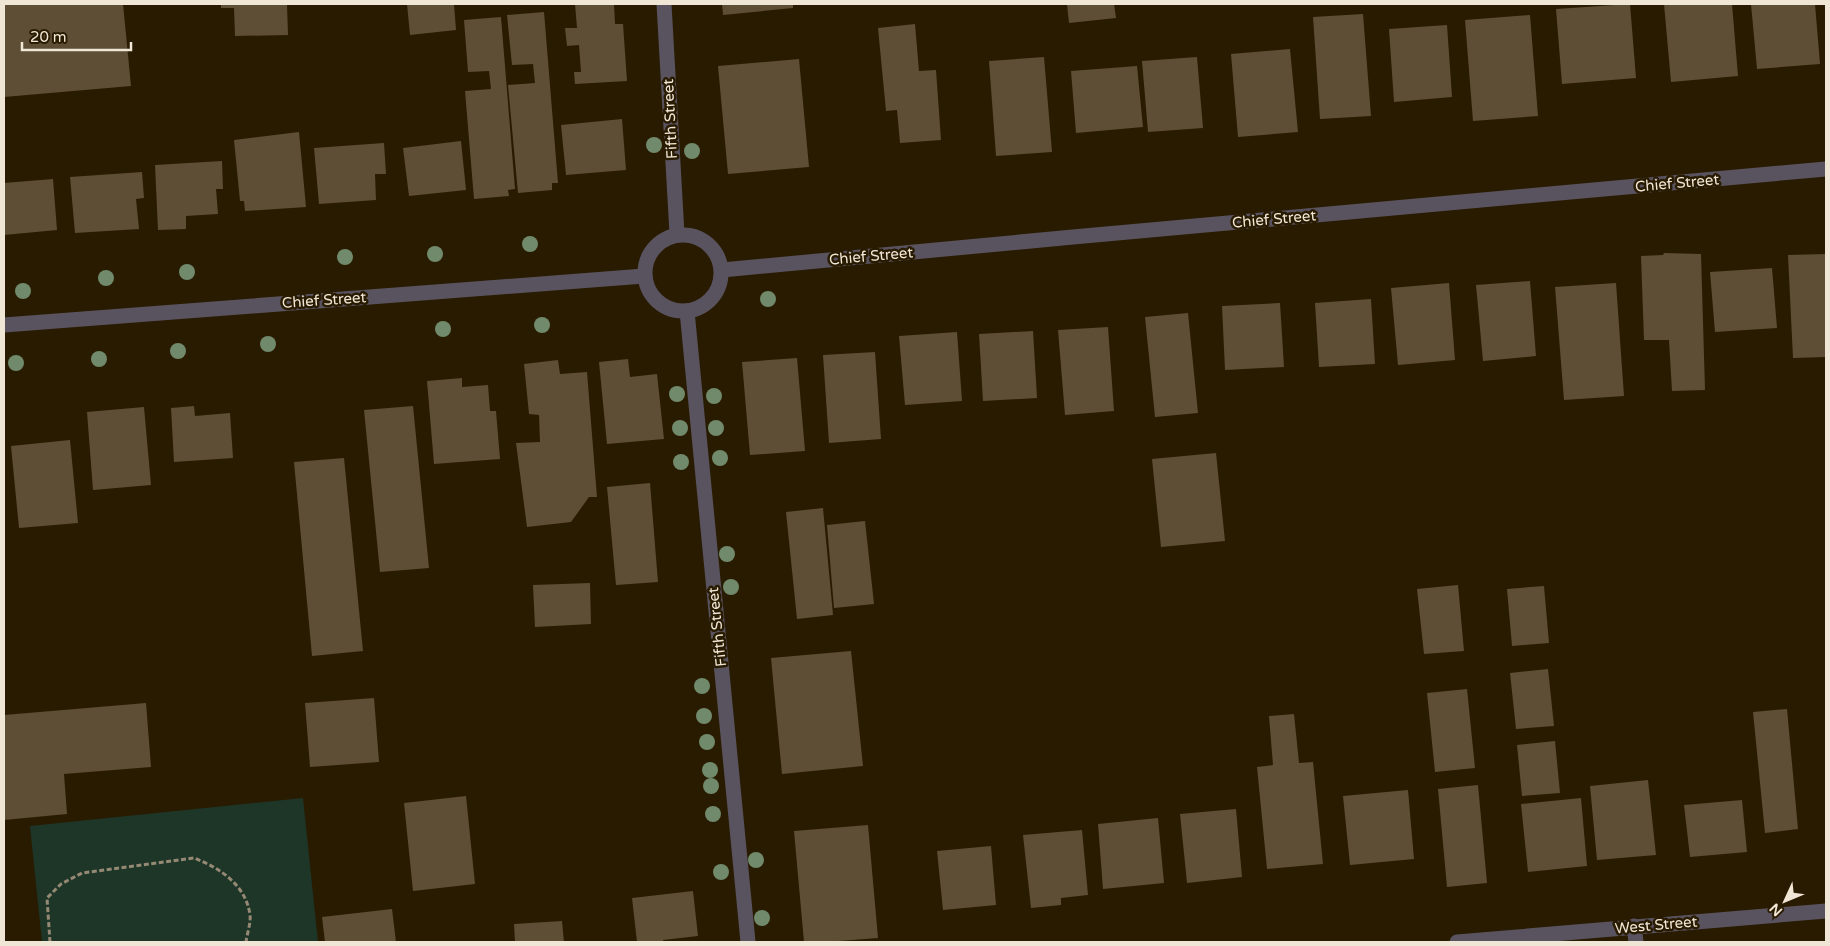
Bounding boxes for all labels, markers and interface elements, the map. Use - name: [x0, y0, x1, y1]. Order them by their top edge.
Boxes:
- scale bar: [22, 20, 131, 52]
- text: 20 m: [30, 28, 67, 46]
- street label: Fifth Street: [659, 78, 681, 159]
- street label: Chief Street: [1634, 170, 1720, 196]
- street label: Chief Street: [1231, 206, 1317, 232]
- street label: Chief Street: [828, 243, 914, 269]
- street label: Chief Street: [281, 288, 367, 312]
- street label: Fifth Street: [704, 586, 730, 668]
- north arrow: [1760, 876, 1810, 926]
- text: N: [1766, 900, 1786, 920]
- street label: West Street: [1614, 912, 1698, 938]

